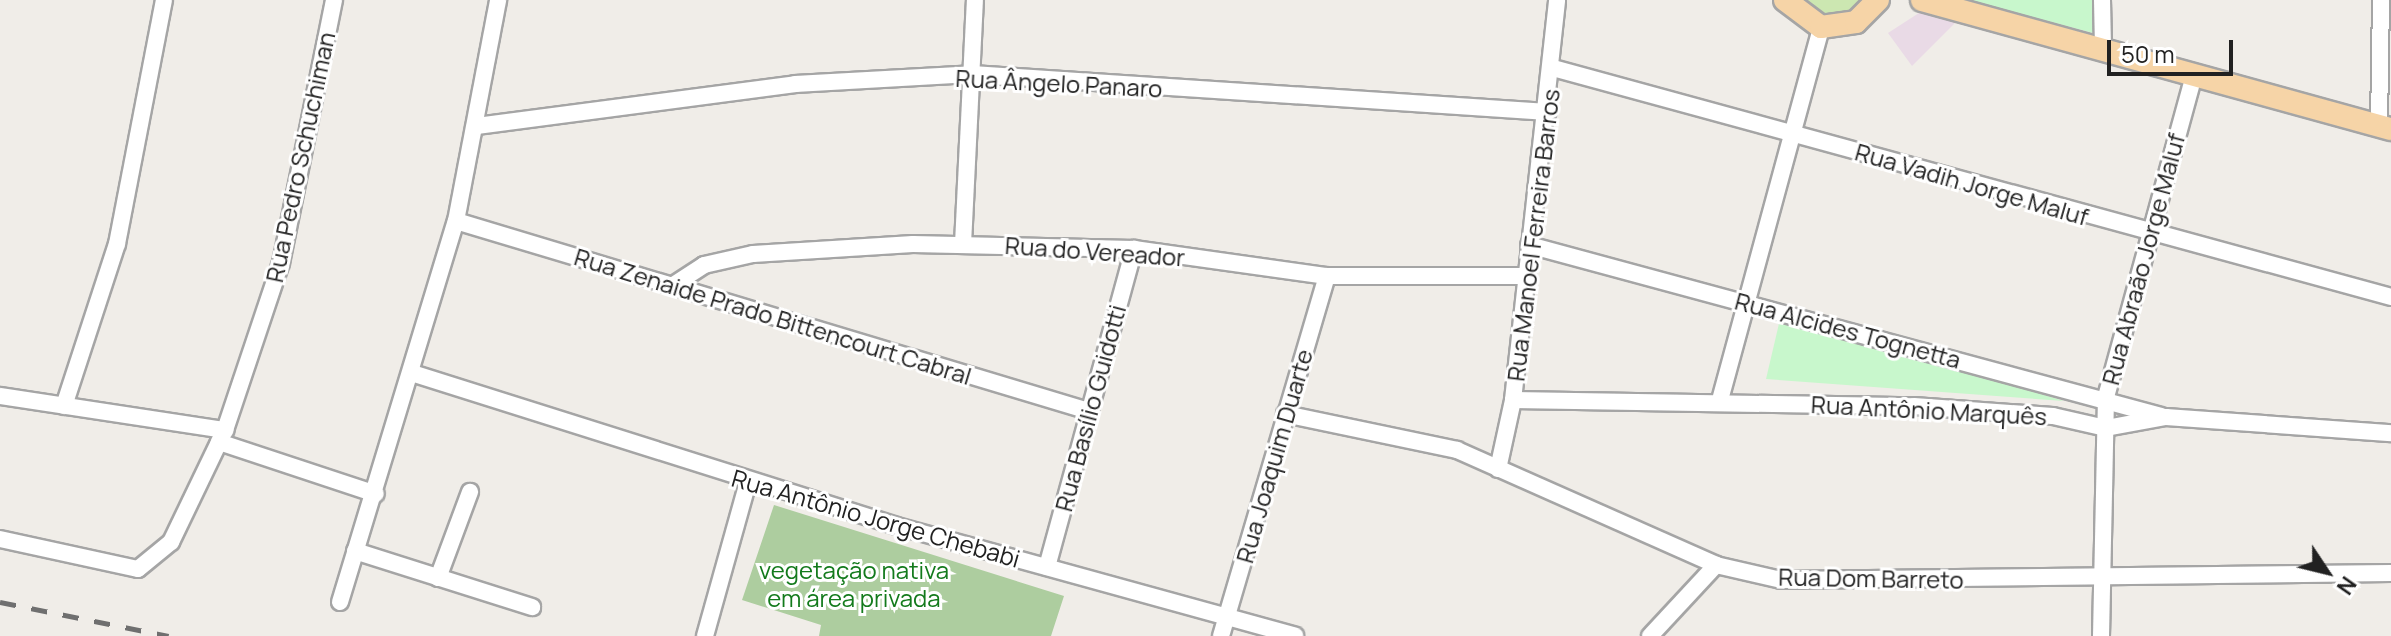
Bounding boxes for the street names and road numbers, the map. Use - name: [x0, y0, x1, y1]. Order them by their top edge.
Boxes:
- street label: Rua Pedro Schuchiman: [259, 29, 341, 285]
- street label: Rua Ângelo Panaro: [955, 63, 1163, 103]
- street label: Rua Manoel Ferreira Barros: [1501, 87, 1565, 383]
- street label: Rua Abraão Jorge Maluf: [2096, 130, 2190, 388]
- street label: Rua Vadih Jorge Maluf: [1852, 137, 2092, 231]
- street label: Rua do Vereador: [1004, 230, 1186, 272]
- street label: Rua Zenaide Prado Bittencourt Cabral: [571, 242, 975, 390]
- street label: Rua Alcides Tognetta: [1732, 286, 1964, 374]
- street label: Rua Basílio Guidotti: [1049, 302, 1131, 514]
- street label: Rua Joaquim Duarte: [1230, 346, 1318, 566]
- street label: Rua Antônio Marquês: [1810, 389, 2048, 431]
- street label: Rua Antônio Jorge Chebabi: [729, 463, 1023, 573]
- street label: Rua Dom Barreto: [1778, 562, 1964, 594]

